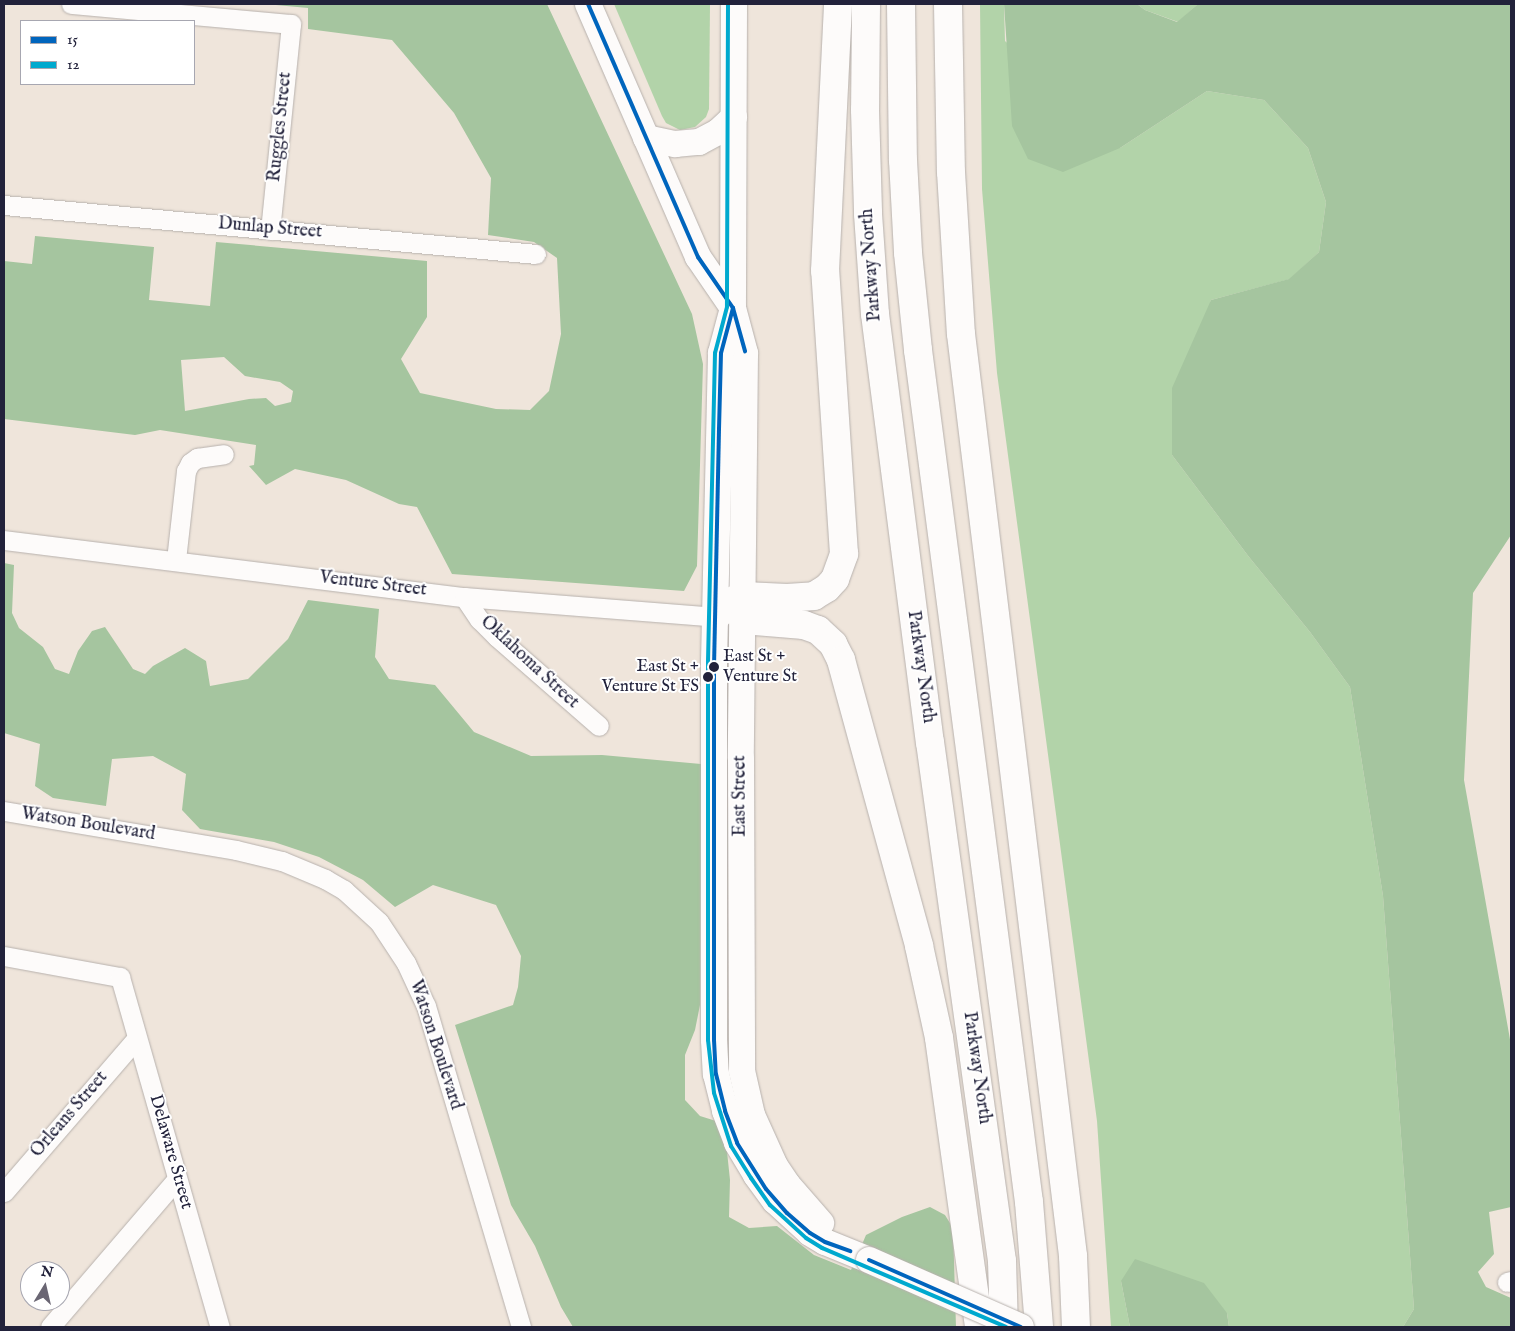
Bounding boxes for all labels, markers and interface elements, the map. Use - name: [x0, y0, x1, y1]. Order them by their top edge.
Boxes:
- legend: [20, 20, 195, 85]
- text: 15: [67, 30, 78, 49]
- text: 12: [67, 55, 80, 74]
- street label: Ruggles Street: [264, 71, 298, 183]
- street label: Parkway North: [857, 208, 887, 322]
- street label: Dunlap Street: [217, 214, 323, 244]
- street label: Venture Street: [318, 568, 428, 602]
- street label: Parkway North: [901, 609, 939, 725]
- street label: Oklahoma Street: [475, 612, 583, 714]
- place label: East St + Venture St: [723, 647, 797, 687]
- place label: East St + Venture St FS: [602, 657, 699, 697]
- marker: East St + Venture St: [709, 662, 719, 672]
- marker: East St + Venture St FS: [703, 672, 713, 682]
- street label: East Street: [730, 755, 752, 837]
- street label: Watson Boulevard: [19, 804, 157, 846]
- street label: Watson Boulevard: [404, 977, 466, 1113]
- street label: Parkway North: [957, 1010, 995, 1126]
- street label: Orleans Street: [27, 1068, 113, 1162]
- street label: Delaware Street: [143, 1092, 197, 1212]
- north arrow: [20, 1261, 70, 1311]
- text: N: [40, 1262, 55, 1282]

